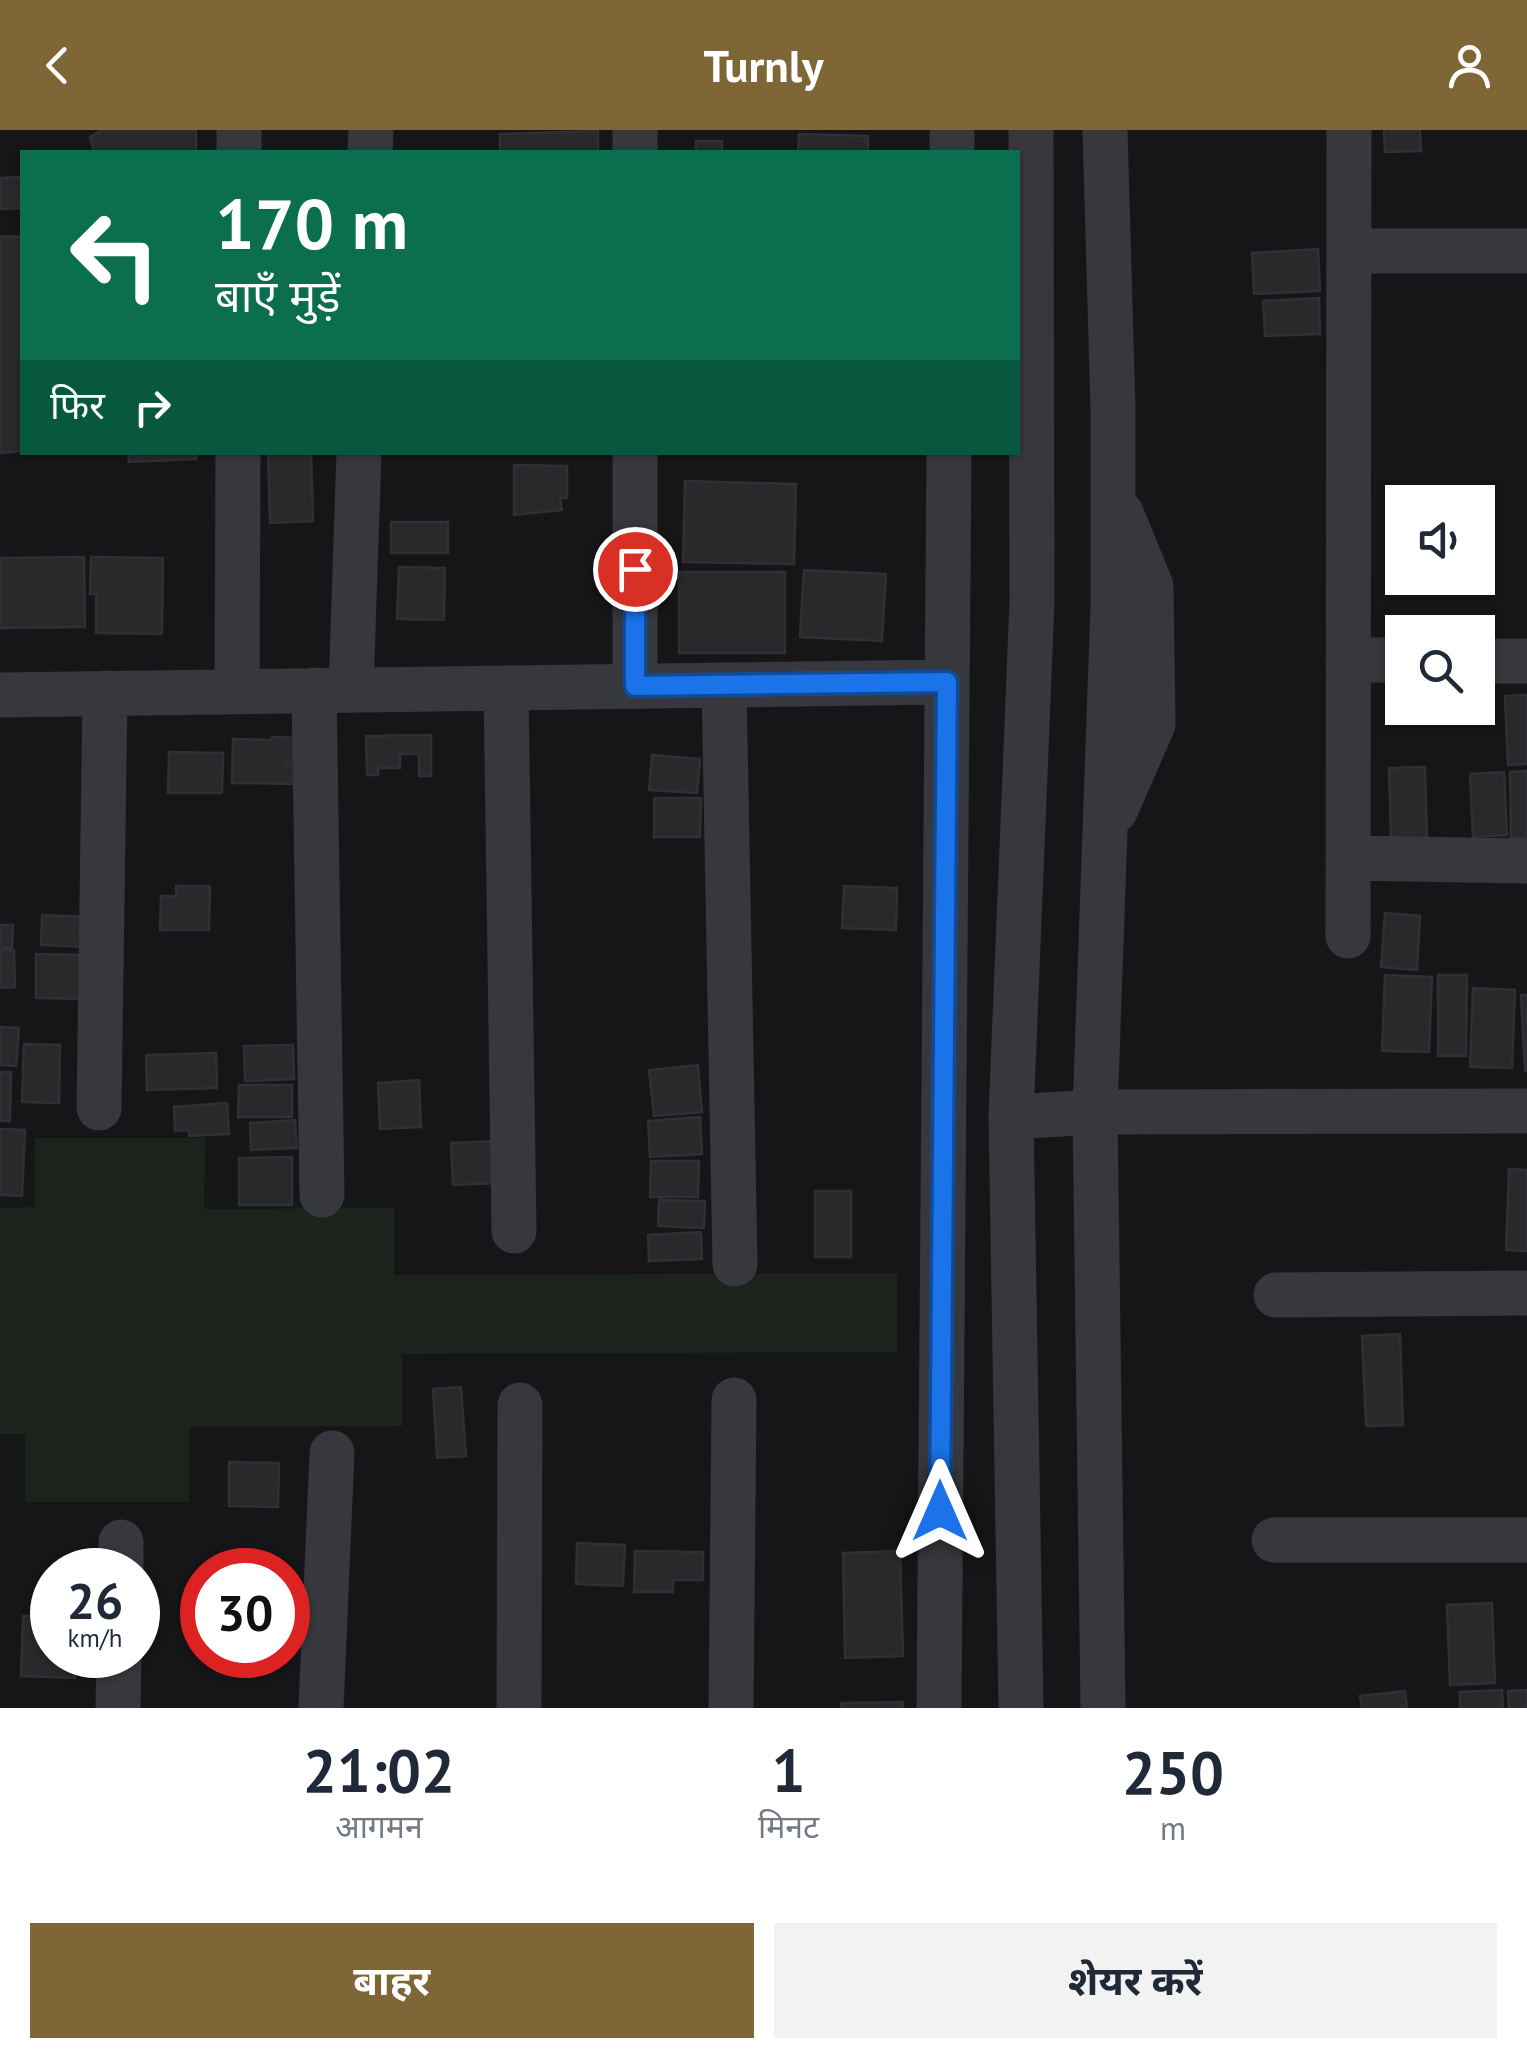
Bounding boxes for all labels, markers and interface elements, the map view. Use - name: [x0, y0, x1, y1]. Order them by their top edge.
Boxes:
- text: Turnly: [703, 36, 824, 94]
- icon: back: [30, 38, 85, 93]
- icon: person: [1442, 38, 1497, 93]
- text: 170 m: [215, 178, 408, 268]
- icon: left: [50, 190, 180, 320]
- text: बाएँ मुड़ें: [215, 266, 340, 324]
- text: फिर: [50, 380, 105, 429]
- icon: right: [125, 380, 180, 435]
- map controls: [1385, 485, 1495, 725]
- button: sound: [1385, 485, 1495, 595]
- pin: [593, 527, 678, 612]
- icon: arrive: [608, 542, 663, 597]
- button: search: [1385, 615, 1495, 725]
- position arrow: [888, 1459, 992, 1563]
- speed limit sign: 30: [180, 1548, 310, 1678]
- text: 26: [67, 1568, 123, 1633]
- text: km/h: [68, 1622, 122, 1654]
- text: 21:02: [303, 1731, 455, 1809]
- text: 1: [772, 1731, 806, 1809]
- text: 250: [1122, 1733, 1224, 1811]
- text: आगमन: [335, 1805, 423, 1847]
- text: मिनट: [758, 1805, 819, 1847]
- text: m: [1160, 1807, 1186, 1849]
- button: बाहर: [30, 1923, 754, 2038]
- button: शेयर करें: [774, 1923, 1497, 2038]

